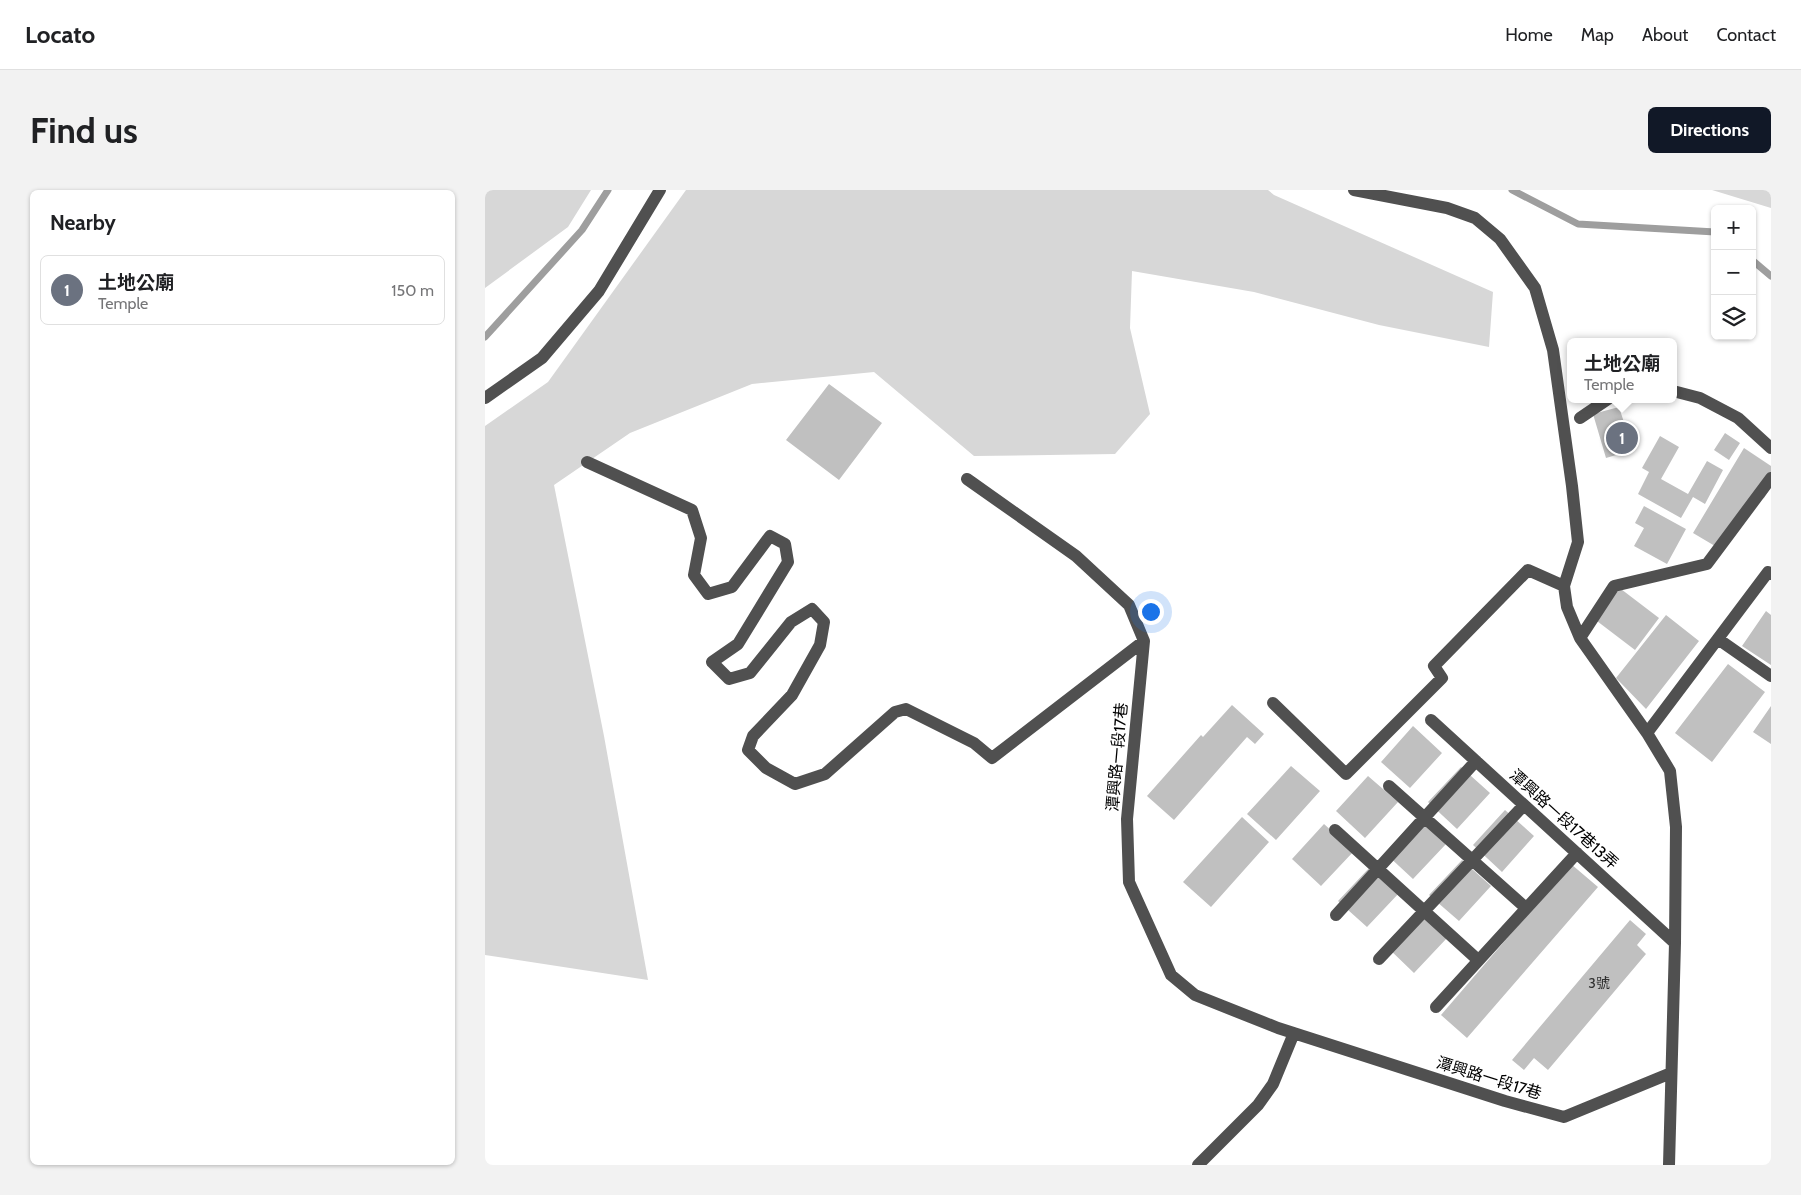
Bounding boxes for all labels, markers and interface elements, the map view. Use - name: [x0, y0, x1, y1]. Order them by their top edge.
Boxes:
- text: Locato: [25, 20, 95, 49]
- text: Home: [1505, 24, 1553, 46]
- text: Map: [1581, 24, 1614, 46]
- text: About: [1642, 24, 1688, 46]
- text: Contact: [1716, 24, 1776, 46]
- button: Directions: [1648, 107, 1771, 153]
- text: Find us: [30, 109, 138, 152]
- map controls: [1711, 205, 1756, 340]
- button: +: [1711, 205, 1756, 250]
- text: Nearby: [50, 210, 116, 235]
- button: −: [1711, 250, 1756, 295]
- text: 土地公廟: [98, 271, 174, 294]
- text: 1: [64, 281, 70, 300]
- text: 150 m: [391, 281, 434, 300]
- text: Temple: [98, 294, 148, 313]
- button: layers: [1711, 295, 1756, 340]
- popup: [1567, 338, 1677, 403]
- text: 土地公廟: [1584, 352, 1660, 375]
- text: Temple: [1584, 375, 1634, 394]
- pin: 1: [1606, 419, 1638, 457]
- your location: [1138, 599, 1164, 625]
- street label: 潭興路一段17巷: [1103, 702, 1131, 812]
- street label: 潭興路一段17巷13弄: [1506, 765, 1622, 873]
- house number: 3號: [1588, 974, 1610, 992]
- street label: 潭興路一段17巷: [1434, 1053, 1544, 1103]

